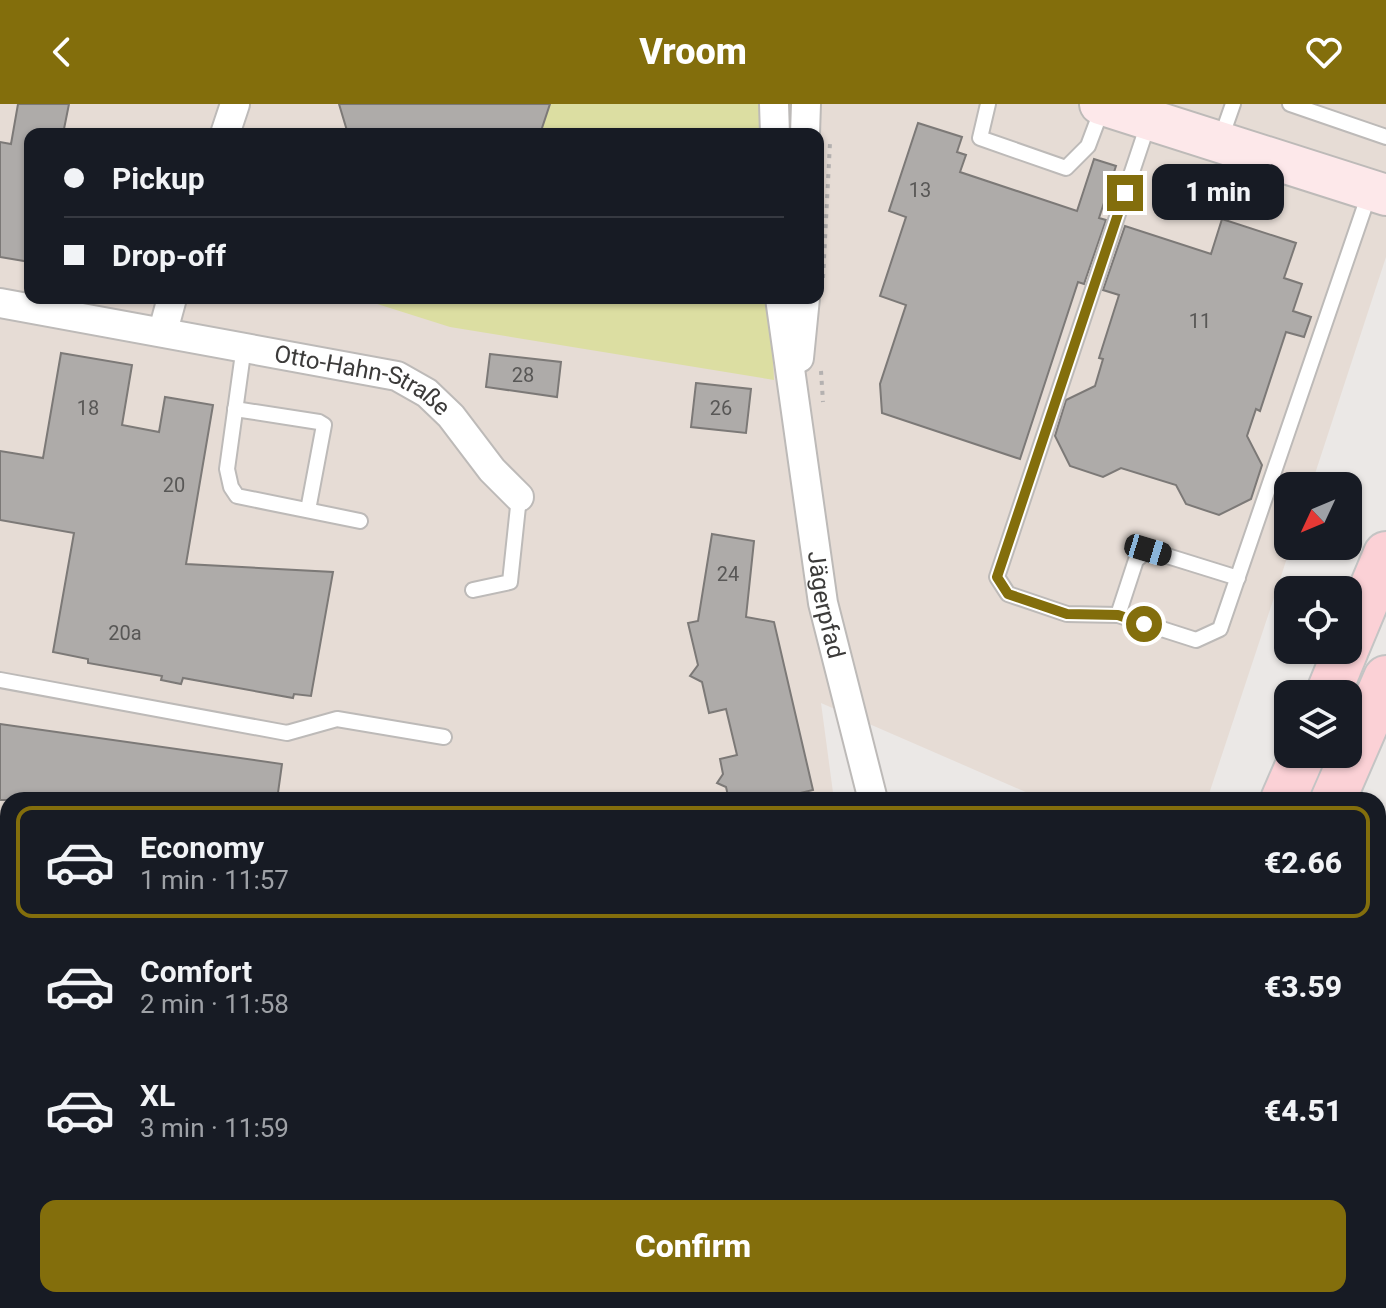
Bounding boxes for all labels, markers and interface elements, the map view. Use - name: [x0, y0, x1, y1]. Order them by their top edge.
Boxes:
- icon: back: [40, 30, 84, 74]
- icon: heart: [1302, 30, 1346, 74]
- text: Vroom: [639, 31, 747, 73]
- text: Pickup: [112, 161, 205, 196]
- callout: 1 min: [1153, 165, 1285, 221]
- route end: [1107, 175, 1143, 211]
- text: 1 min: [1185, 177, 1251, 207]
- house number: 13: [909, 178, 931, 202]
- text: Drop-off: [112, 238, 226, 273]
- house number: 11: [1189, 309, 1211, 333]
- street label: Otto-Hahn-Straße: [272, 340, 456, 422]
- house number: 28: [512, 363, 534, 387]
- house number: 18: [77, 396, 99, 420]
- house number: 26: [710, 396, 732, 420]
- north arrow: [1274, 472, 1362, 560]
- map controls: [1274, 472, 1362, 768]
- house number: 20: [163, 473, 185, 497]
- car: [1122, 532, 1174, 568]
- street label: Jägerpfad: [802, 549, 850, 661]
- house number: 24: [717, 562, 739, 586]
- button: locate: [1274, 576, 1362, 664]
- route start: [1126, 606, 1162, 642]
- house number: 20a: [108, 621, 142, 645]
- button: layers: [1274, 680, 1362, 768]
- icon: car: [44, 826, 116, 898]
- text: Economy: [140, 830, 264, 865]
- text: €2.66: [1264, 845, 1342, 880]
- text: 1 min · 11:57: [140, 865, 289, 895]
- icon: car: [44, 950, 116, 1022]
- text: Comfort: [140, 954, 252, 989]
- text: €3.59: [1264, 969, 1342, 1004]
- text: 2 min · 11:58: [140, 989, 289, 1019]
- icon: car: [44, 1074, 116, 1146]
- text: XL: [140, 1078, 175, 1113]
- text: €4.51: [1264, 1093, 1342, 1128]
- text: 3 min · 11:59: [140, 1113, 289, 1143]
- button: Confirm: [40, 1200, 1346, 1292]

